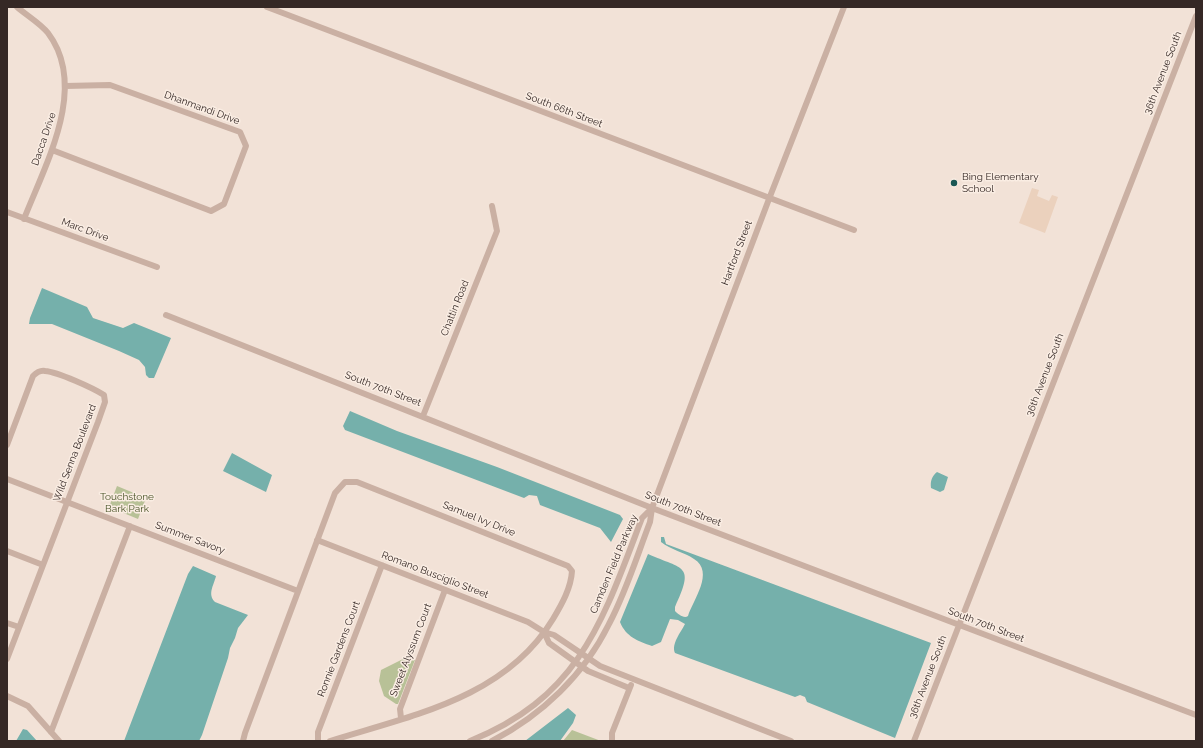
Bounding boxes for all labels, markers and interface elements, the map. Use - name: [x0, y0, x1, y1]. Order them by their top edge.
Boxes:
- street label: 36th Avenue South: [1142, 30, 1184, 116]
- street label: Dhanmandi Drive: [163, 89, 241, 127]
- street label: South 66th Street: [524, 90, 604, 130]
- street label: Dacca Drive: [29, 111, 59, 167]
- place label: Bing Elementary School: [962, 171, 1039, 194]
- marker: Bing Elementary School: [949, 178, 959, 188]
- street label: Marc Drive: [60, 216, 110, 244]
- street label: Hartford Street: [719, 219, 755, 287]
- street label: Chattin Road: [438, 278, 472, 338]
- street label: 36th Avenue South: [1024, 332, 1066, 418]
- street label: South 70th Street: [343, 369, 423, 409]
- street label: Wild Senna Boulevard: [51, 403, 99, 503]
- street label: South 70th Street: [643, 489, 723, 529]
- park label: Touchstone Bark Park: [100, 491, 154, 514]
- street label: Samuel Ivy Drive: [441, 499, 517, 539]
- street label: Camden Field Parkway: [588, 513, 640, 615]
- street label: Summer Savory: [153, 519, 227, 557]
- street label: Romano Busciglio Street: [380, 549, 490, 601]
- street label: Ronnie Gardens Court: [315, 599, 363, 699]
- street label: Sweet Alyssum Court: [388, 602, 434, 698]
- street label: South 70th Street: [946, 605, 1026, 645]
- street label: 36th Avenue South: [907, 634, 949, 720]

